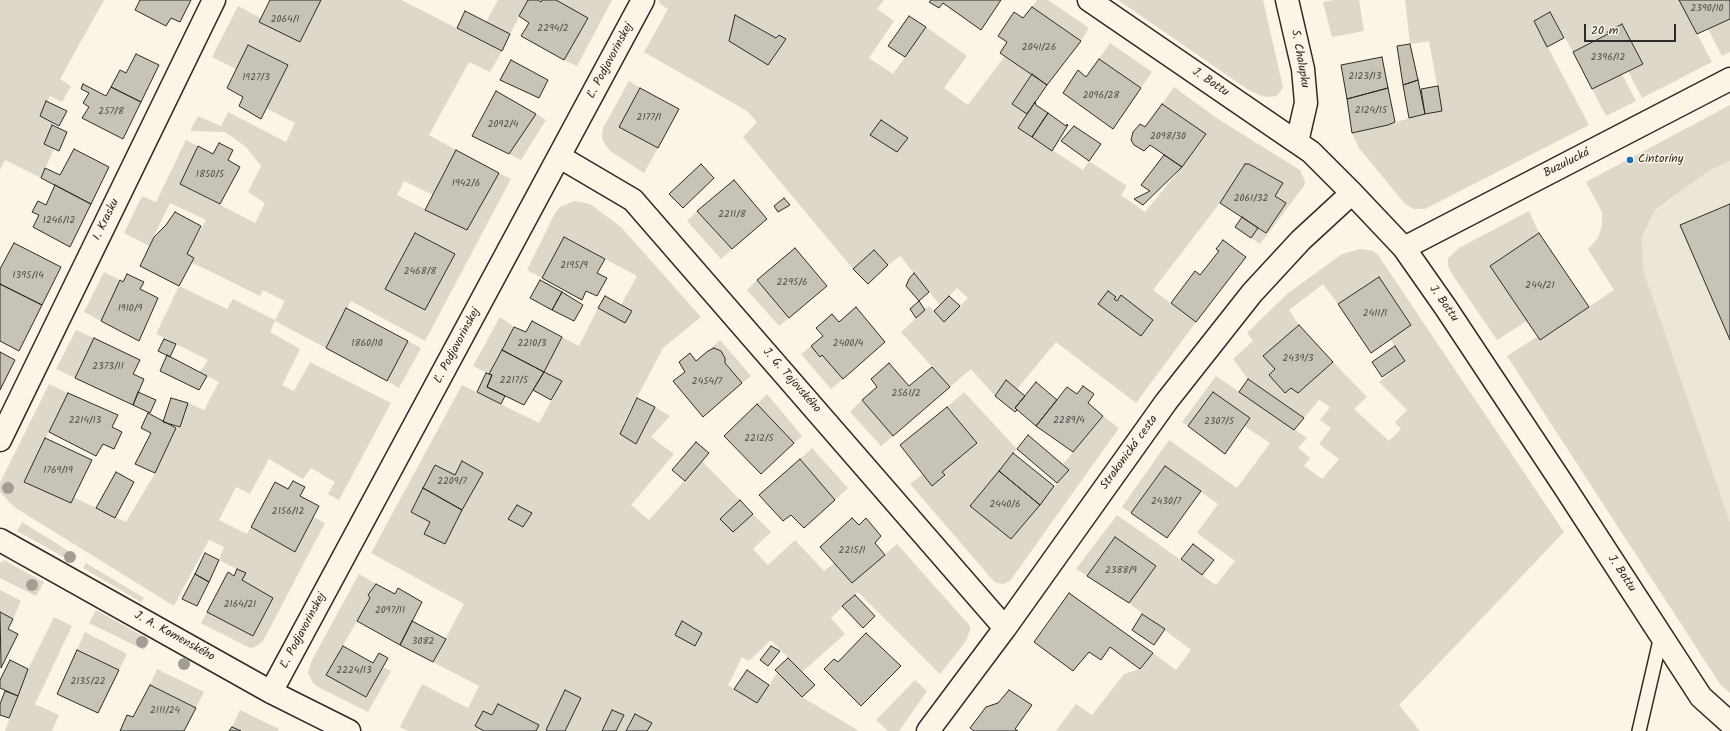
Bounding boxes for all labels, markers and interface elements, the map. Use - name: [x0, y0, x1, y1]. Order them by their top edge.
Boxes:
- house number: 2390/10: [1690, 3, 1724, 15]
- house number: 2064/1: [271, 14, 299, 26]
- scale bar: [1586, 16, 1678, 42]
- street label: Ľ. Podjavorinskej: [585, 21, 637, 101]
- text: 20 m: [1591, 21, 1618, 40]
- house number: 2294/2: [537, 23, 569, 35]
- street label: S. Chalupku: [1287, 29, 1311, 89]
- house number: 2041/26: [1022, 42, 1056, 54]
- house number: 2396/12: [1591, 52, 1625, 64]
- street label: J. Bottu: [1189, 65, 1231, 101]
- house number: 2123/13: [1349, 71, 1381, 83]
- house number: 1927/3: [242, 72, 270, 84]
- house number: 2096/28: [1083, 90, 1119, 102]
- house number: 2124/15: [1355, 105, 1387, 117]
- house number: 257/8: [98, 106, 124, 118]
- house number: 2177/1: [637, 112, 661, 124]
- house number: 2092/4: [488, 119, 518, 131]
- house number: 2098/30: [1150, 131, 1186, 143]
- street label: Buzulucká: [1542, 146, 1592, 182]
- place label: Cintoríny: [1638, 153, 1683, 167]
- marker: Cintoríny: [1625, 155, 1635, 165]
- house number: 1850/5: [196, 169, 224, 181]
- house number: 1942/6: [452, 178, 480, 190]
- house number: 2061/32: [1234, 193, 1268, 205]
- street label: I. Krasku: [91, 197, 123, 243]
- house number: 2211/8: [718, 209, 746, 221]
- house number: 1246/12: [43, 215, 75, 227]
- house number: 2195/9: [560, 260, 588, 272]
- house number: 2468/8: [404, 266, 436, 278]
- house number: 1395/14: [12, 270, 44, 282]
- house number: 2295/6: [777, 277, 807, 289]
- house number: 244/21: [1525, 280, 1555, 292]
- street label: J. Bottu: [1425, 283, 1461, 325]
- house number: 1910/9: [118, 303, 142, 315]
- street label: Ľ. Podjavorinskej: [432, 306, 484, 386]
- house number: 2411/1: [1363, 308, 1387, 320]
- house number: 1860/10: [351, 338, 383, 350]
- house number: 2210/3: [517, 338, 547, 350]
- house number: 2400/4: [833, 338, 863, 350]
- street label: J. G. Tajovského: [759, 345, 823, 417]
- house number: 2439/3: [1282, 353, 1314, 365]
- house number: 2373/11: [92, 361, 124, 373]
- house number: 2217/5: [500, 375, 528, 387]
- house number: 2454/7: [692, 376, 722, 388]
- house number: 2561/2: [891, 388, 921, 400]
- street label: Strakonická cesta: [1098, 413, 1162, 493]
- house number: 2214/13: [69, 415, 101, 427]
- house number: 2289/4: [1053, 415, 1085, 427]
- house number: 2307/5: [1204, 416, 1234, 428]
- house number: 2212/5: [744, 433, 774, 445]
- house number: 1769/19: [43, 465, 73, 477]
- house number: 2209/7: [437, 476, 467, 488]
- house number: 2430/7: [1151, 496, 1181, 508]
- house number: 2440/6: [990, 499, 1020, 511]
- house number: 2156/12: [272, 506, 304, 518]
- house number: 2215/1: [839, 545, 865, 557]
- street label: J. Bottu: [1604, 553, 1638, 595]
- house number: 2388/9: [1105, 565, 1137, 577]
- street label: Ľ. Podjavorinskej: [278, 591, 330, 671]
- house number: 2164/21: [224, 599, 256, 611]
- house number: 2097/11: [375, 605, 405, 617]
- street label: J. A. Komenského: [131, 609, 217, 665]
- house number: 3082: [412, 636, 434, 648]
- house number: 2224/13: [336, 665, 372, 677]
- house number: 2135/22: [70, 676, 106, 688]
- house number: 2111/24: [150, 705, 180, 717]

